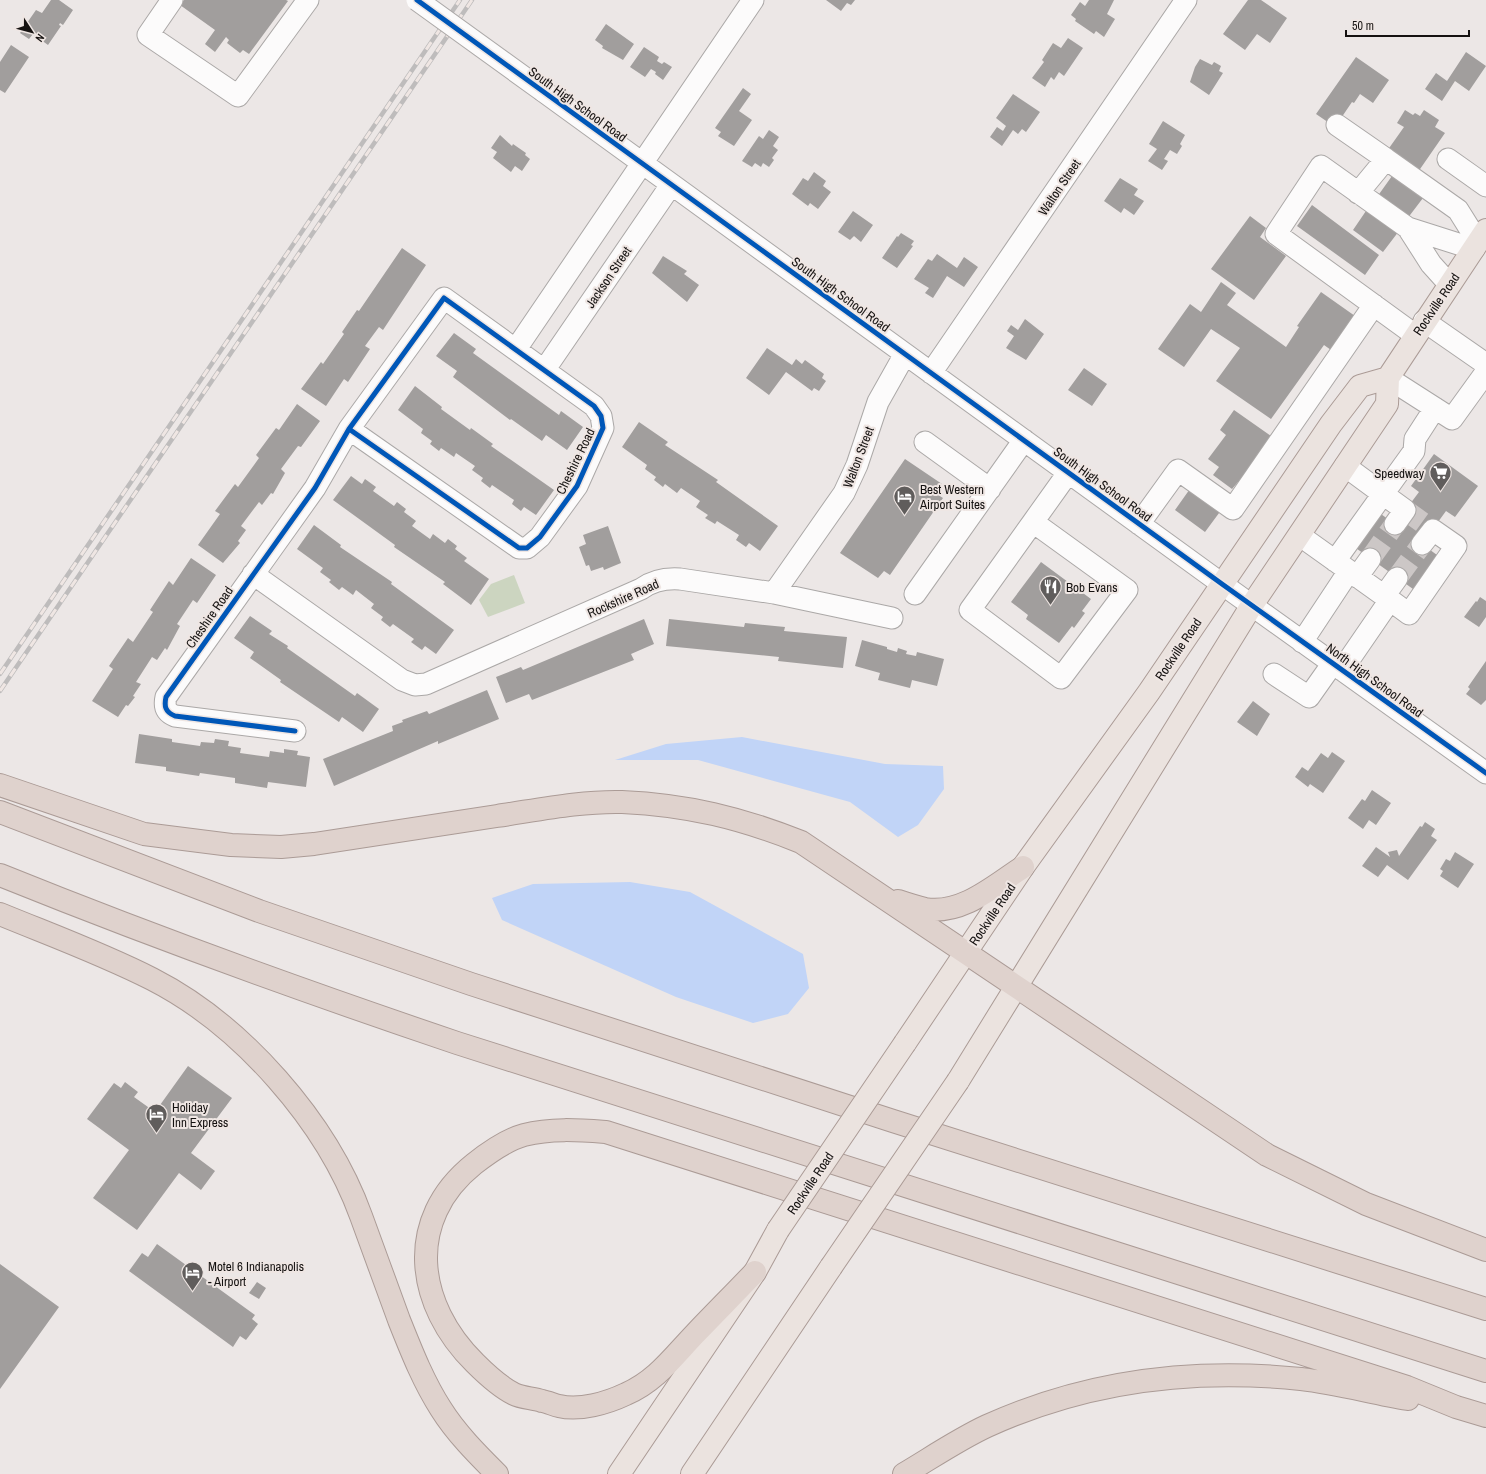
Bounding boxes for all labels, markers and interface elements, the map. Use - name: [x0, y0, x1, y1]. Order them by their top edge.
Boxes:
- north arrow: [12, 12, 52, 52]
- scale bar: [1346, 12, 1469, 38]
- text: 50 m: [1352, 18, 1374, 34]
- text: N: [33, 31, 48, 45]
- street label: South High School Road: [525, 63, 630, 146]
- street label: Walton Street: [1034, 156, 1084, 219]
- street label: Jackson Street: [582, 243, 635, 311]
- street label: South High School Road: [788, 253, 893, 336]
- street label: Rockville Road: [1409, 270, 1464, 339]
- street label: Walton Street: [839, 424, 878, 490]
- street label: Cheshire Road: [552, 425, 599, 497]
- street label: South High School Road: [1050, 443, 1155, 526]
- supermarket icon: Speedway: [1427, 460, 1453, 493]
- place label: Speedway: [1374, 465, 1425, 482]
- place label: Best Western Airport Suites: [919, 481, 985, 513]
- hotel icon: Best Western Airport Suites: [891, 483, 917, 516]
- restaurant icon: Bob Evans: [1038, 574, 1064, 607]
- street label: Rockshire Road: [585, 575, 662, 622]
- place label: Bob Evans: [1066, 579, 1118, 596]
- street label: Cheshire Road: [182, 583, 237, 652]
- street label: Rockville Road: [1151, 615, 1206, 684]
- street label: North High School Road: [1323, 640, 1426, 721]
- street label: Rockville Road: [965, 880, 1020, 949]
- place label: Holiday Inn Express: [172, 1099, 228, 1131]
- hotel icon: Holiday Inn Express: [143, 1101, 169, 1134]
- street label: Rockville Road: [783, 1149, 838, 1218]
- place label: Motel 6 Indianapolis - Airport: [208, 1258, 304, 1290]
- hotel icon: Motel 6 Indianapolis - Airport: [179, 1260, 205, 1293]

